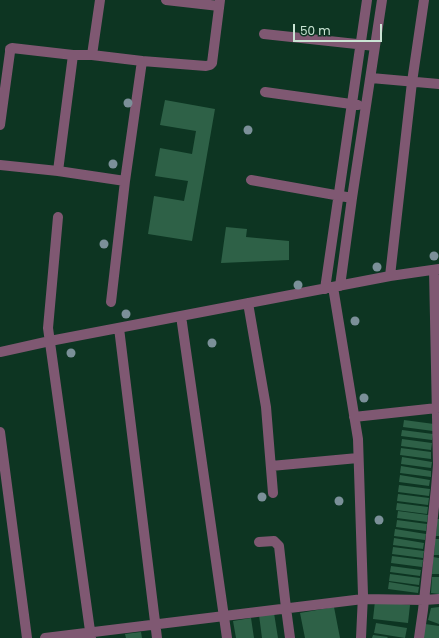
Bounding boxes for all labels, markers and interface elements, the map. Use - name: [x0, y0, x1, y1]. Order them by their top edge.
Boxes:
- scale bar: [295, 16, 384, 42]
- text: 50 m: [300, 22, 331, 39]

